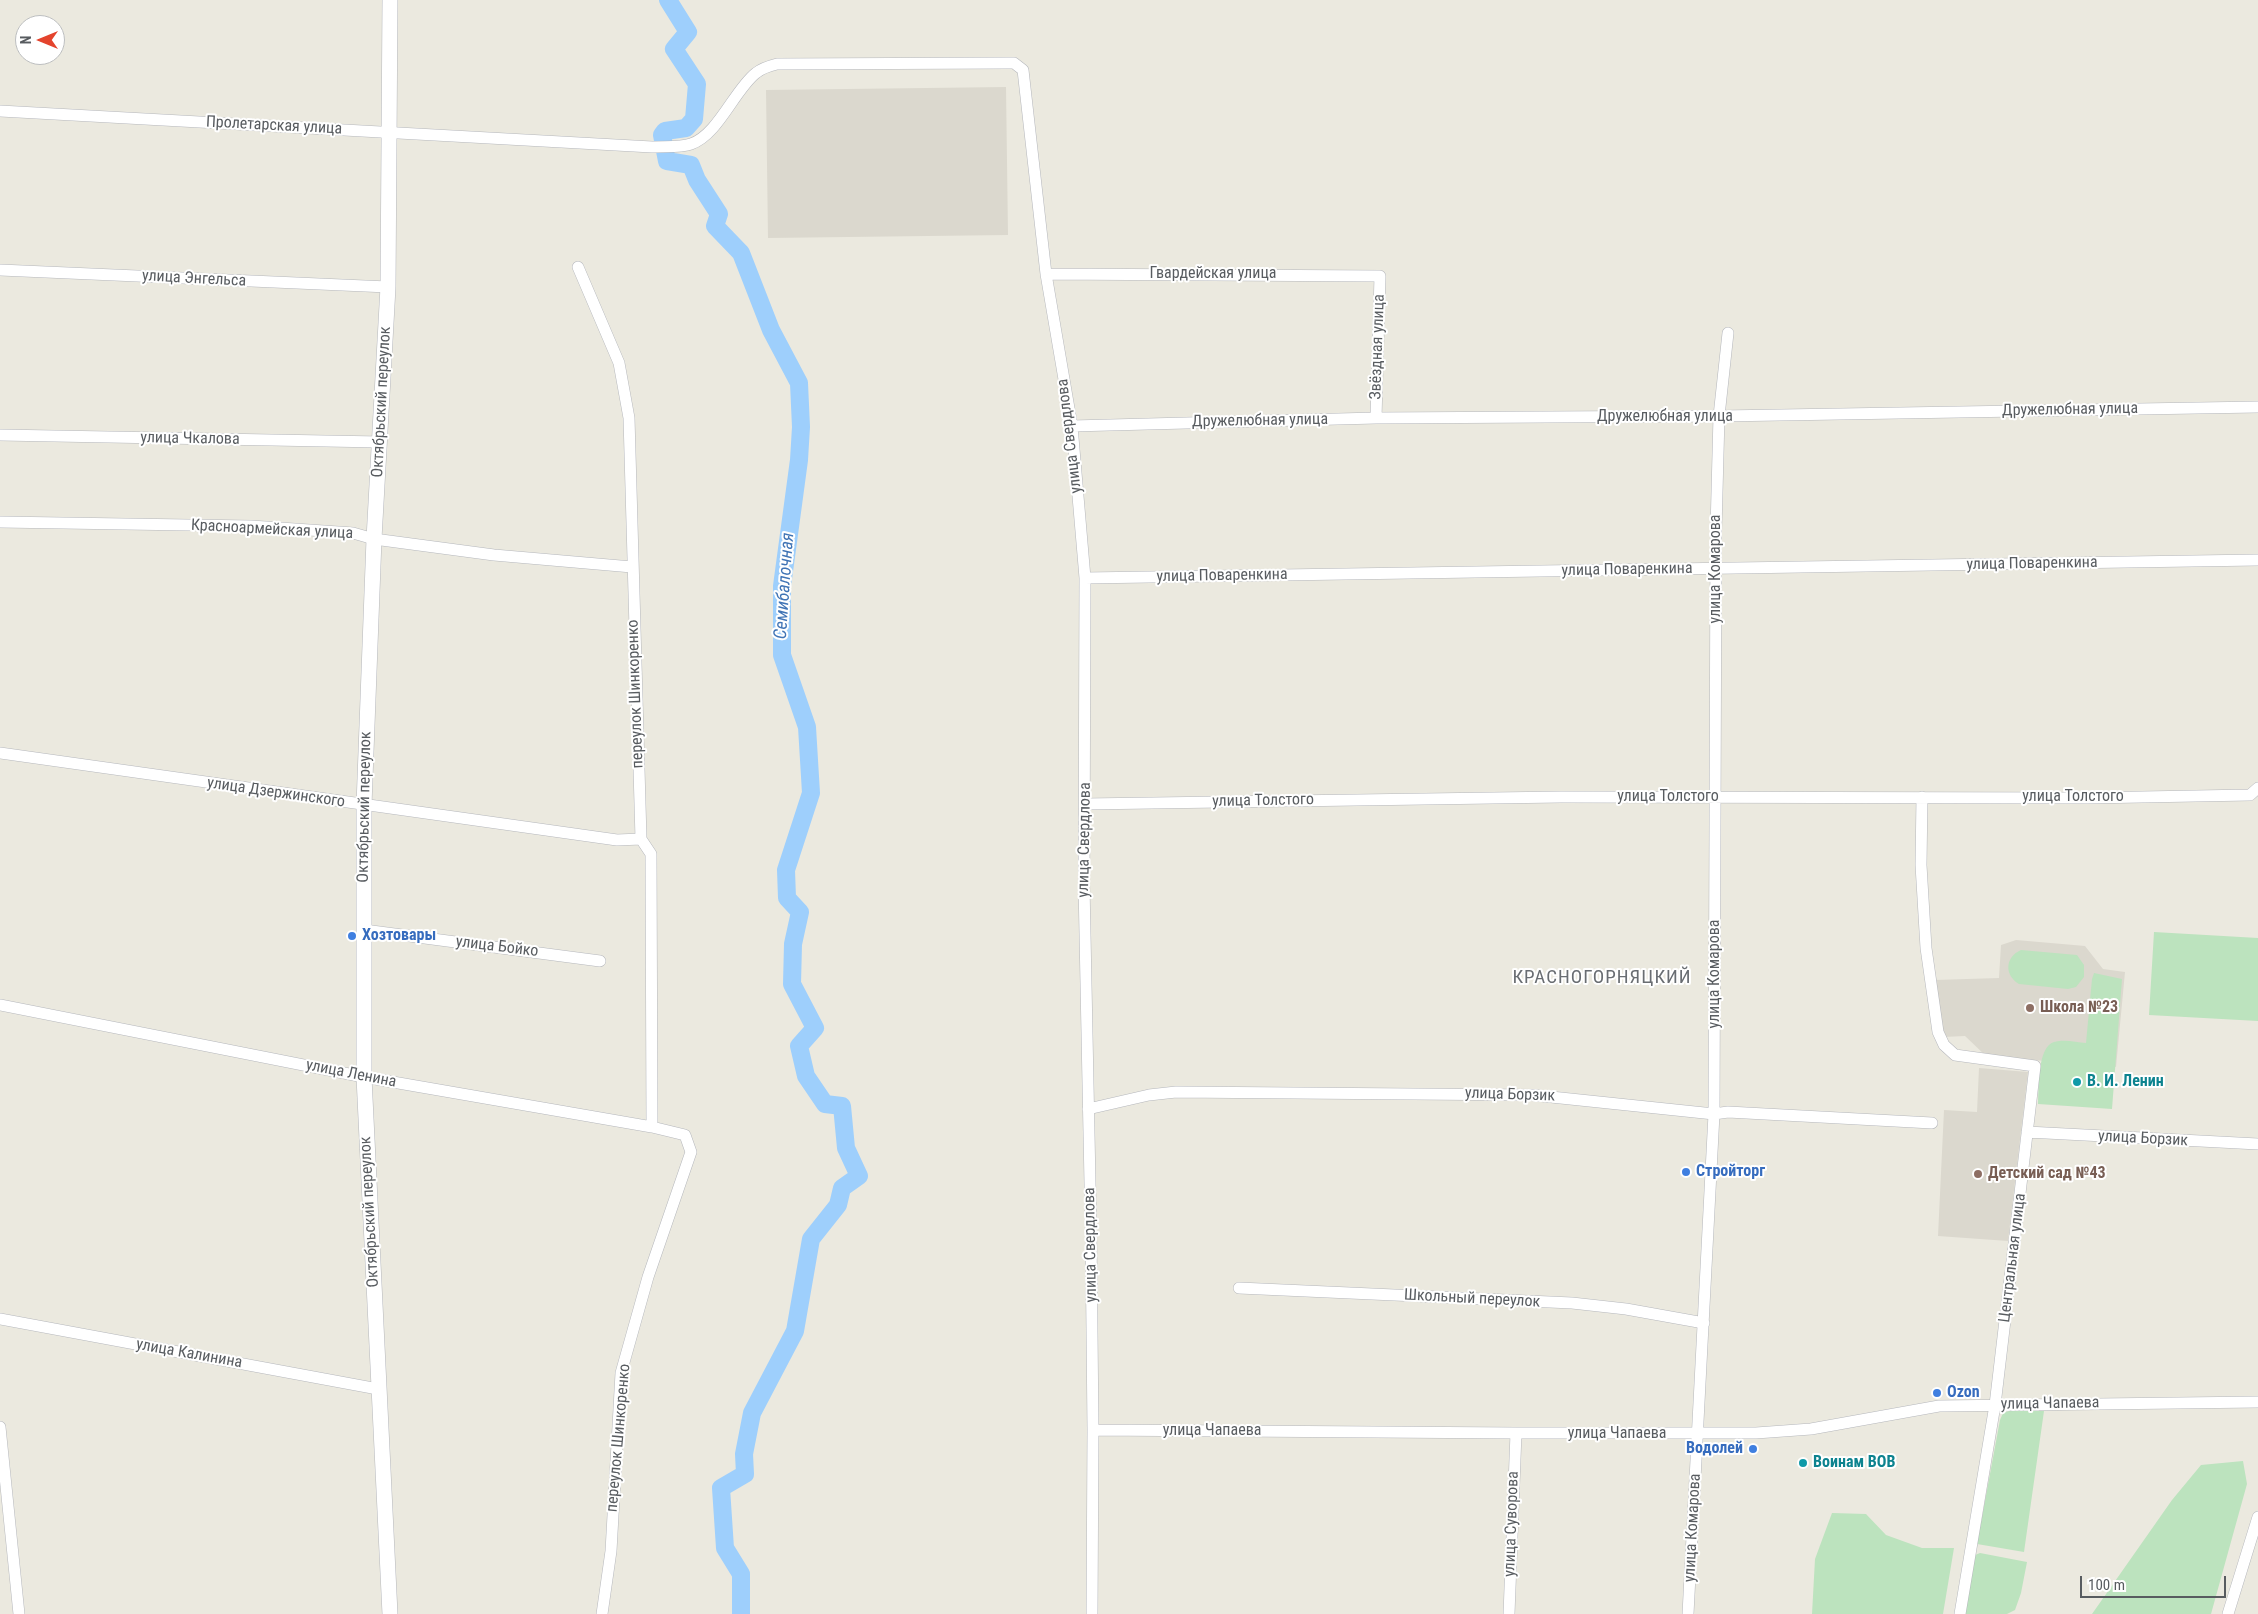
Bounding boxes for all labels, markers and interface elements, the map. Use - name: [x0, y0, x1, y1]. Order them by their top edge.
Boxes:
- north arrow: [15, 15, 65, 65]
- text: N: [18, 36, 34, 44]
- street label: Пролетарская улица: [205, 113, 343, 139]
- street label: Гвардейская улица: [1150, 264, 1276, 284]
- street label: улица Энгельса: [142, 267, 246, 291]
- street label: Звёздная улица: [1367, 294, 1389, 400]
- street label: Октябрьский переулок: [368, 326, 396, 478]
- street label: улица Свердлова: [1053, 378, 1087, 494]
- street label: Дружелюбная улица: [2002, 399, 2138, 421]
- street label: Дружелюбная улица: [1597, 407, 1733, 427]
- street label: Дружелюбная улица: [1192, 410, 1328, 432]
- street label: улица Чкалова: [140, 429, 240, 449]
- street label: улица Комарова: [1706, 515, 1726, 623]
- street label: Красноармейская улица: [190, 516, 354, 544]
- water label: Семибалочная: [771, 532, 799, 640]
- street label: улица Поваренкина: [1966, 553, 2098, 575]
- street label: улица Поваренкина: [1561, 559, 1693, 581]
- street label: улица Поваренкина: [1156, 565, 1288, 587]
- street label: переулок Шинкоренко: [624, 619, 648, 769]
- street label: Октябрьский переулок: [354, 731, 376, 883]
- street label: улица Дзержинского: [206, 774, 346, 812]
- street label: улица Свердлова: [1074, 782, 1096, 898]
- street label: улица Толстого: [1617, 787, 1719, 807]
- street label: улица Толстого: [2022, 787, 2124, 807]
- street label: улица Толстого: [1212, 791, 1314, 811]
- street label: улица Комарова: [1705, 920, 1725, 1028]
- place label: Хозтовары: [362, 926, 436, 946]
- marker: Хозтовары: [346, 930, 358, 942]
- street label: улица Бойко: [455, 932, 539, 962]
- district label: КРАСНОГОРНЯЦКИЙ: [1511, 967, 1693, 989]
- place label: Школа №23: [2040, 998, 2118, 1018]
- marker: Школа №23: [2024, 1002, 2036, 1014]
- street label: улица Ленина: [304, 1056, 398, 1092]
- place label: В. И. Ленин: [2087, 1072, 2164, 1092]
- marker: В. И. Ленин: [2071, 1076, 2083, 1088]
- street label: улица Борзик: [1465, 1084, 1555, 1106]
- street label: улица Борзик: [2098, 1127, 2188, 1151]
- street label: Октябрьский переулок: [356, 1136, 384, 1288]
- place label: Стройторг: [1696, 1162, 1765, 1182]
- place label: Детский сад №43: [1988, 1164, 2106, 1184]
- marker: Стройторг: [1680, 1166, 1692, 1178]
- marker: Детский сад №43: [1972, 1168, 1984, 1180]
- street label: улица Свердлова: [1080, 1187, 1102, 1303]
- street label: Центральная улица: [1996, 1192, 2030, 1324]
- street label: Школьный переулок: [1403, 1286, 1541, 1312]
- street label: улица Калинина: [134, 1335, 244, 1373]
- street label: переулок Шинкоренко: [603, 1363, 635, 1513]
- place label: Ozon: [1947, 1383, 1980, 1403]
- marker: Ozon: [1931, 1387, 1943, 1399]
- street label: улица Чапаева: [2000, 1394, 2100, 1414]
- street label: улица Чапаева: [1163, 1421, 1261, 1441]
- street label: улица Чапаева: [1568, 1424, 1666, 1444]
- place label: Водолей: [1686, 1439, 1743, 1459]
- marker: Водолей: [1747, 1443, 1759, 1455]
- place label: Воинам ВОВ: [1813, 1453, 1895, 1473]
- marker: Воинам ВОВ: [1797, 1457, 1809, 1469]
- street label: улица Суворова: [1501, 1471, 1523, 1577]
- street label: улица Комарова: [1681, 1473, 1705, 1583]
- scale bar: [2083, 1566, 2229, 1598]
- text: 100 m: [2088, 1576, 2125, 1594]

